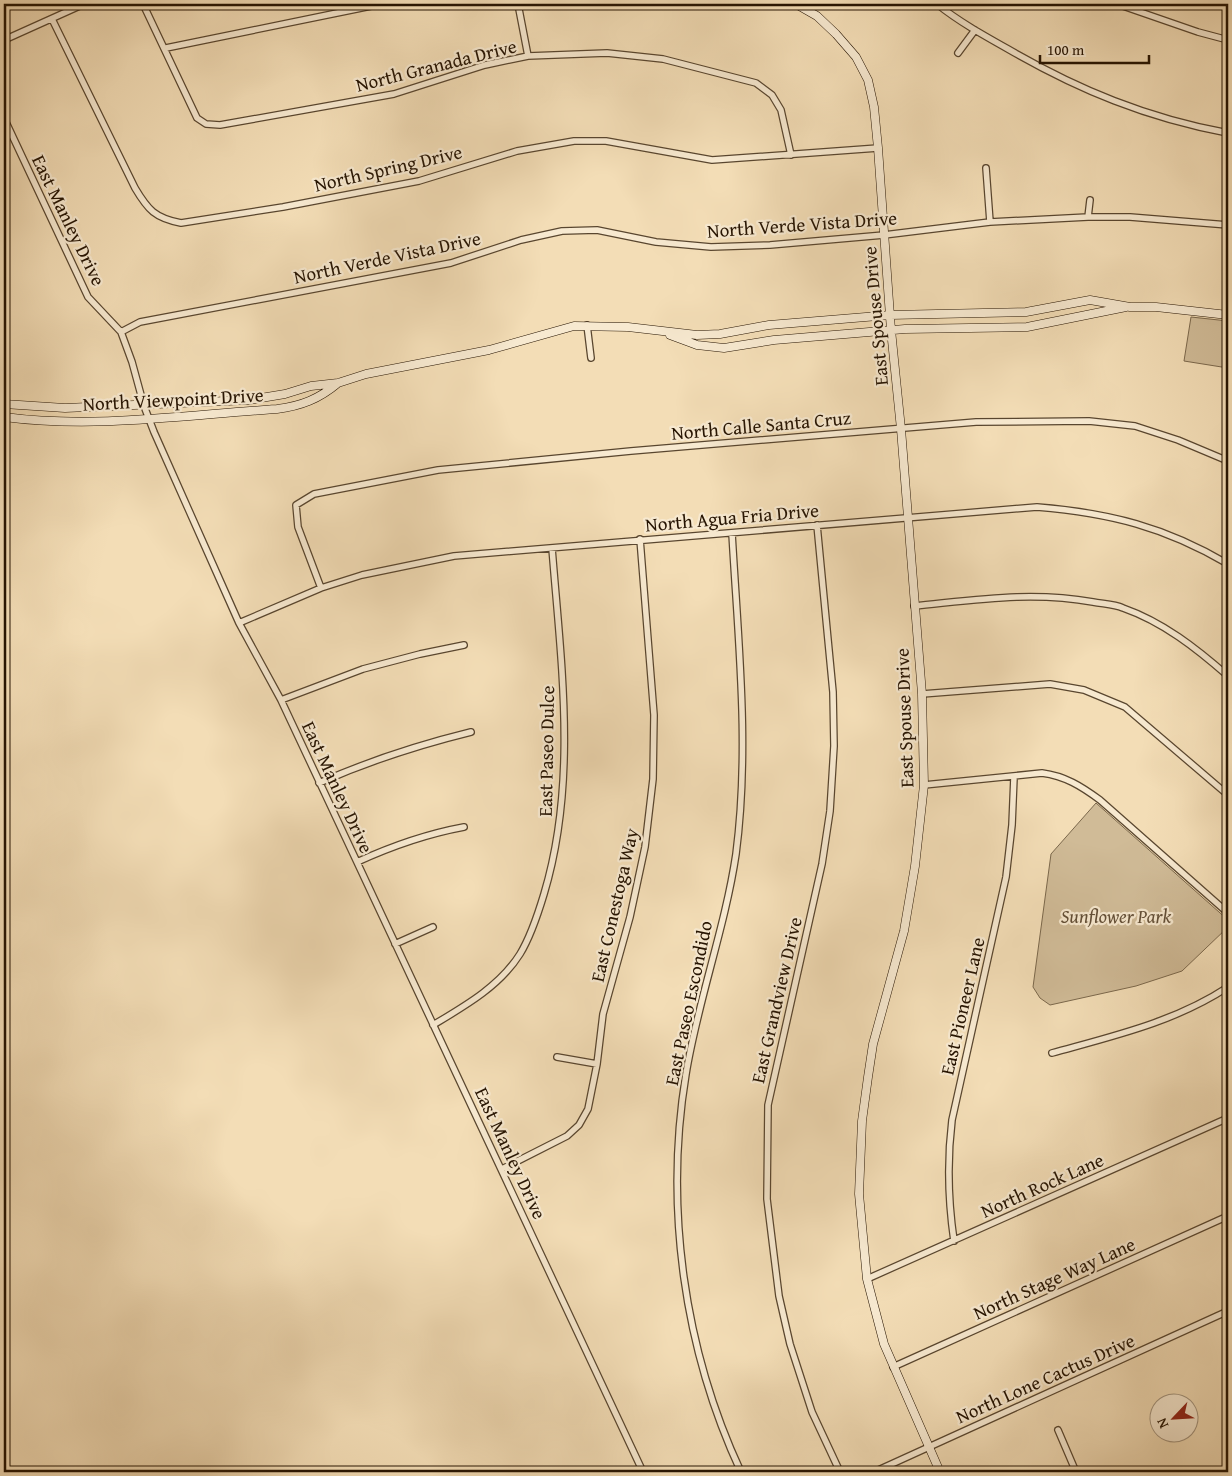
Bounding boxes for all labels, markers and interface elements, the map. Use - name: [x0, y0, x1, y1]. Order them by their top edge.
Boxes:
- street label: North Granada Drive: [353, 31, 519, 99]
- scale bar: [1040, 32, 1148, 64]
- text: 100 m: [1047, 39, 1085, 60]
- street label: North Spring Drive: [311, 137, 465, 199]
- street label: East Manley Drive: [25, 150, 113, 290]
- street label: North Verde Vista Drive: [706, 203, 898, 245]
- street label: North Verde Vista Drive: [291, 223, 483, 290]
- street label: East Spouse Drive: [855, 245, 895, 387]
- street label: North Viewpoint Drive: [82, 380, 264, 418]
- street label: North Calle Santa Cruz: [670, 403, 852, 447]
- street label: North Agua Fria Drive: [644, 495, 820, 539]
- street label: East Spouse Drive: [888, 648, 920, 788]
- street label: East Paseo Dulce: [531, 685, 561, 817]
- street label: East Manley Drive: [295, 716, 381, 858]
- street label: East Conestoga Way: [583, 825, 645, 985]
- park label: Sunflower Park: [1061, 902, 1172, 930]
- street label: East Grandview Drive: [743, 914, 809, 1086]
- street label: East Paseo Escondido: [657, 918, 719, 1088]
- street label: East Pioneer Lane: [933, 934, 991, 1078]
- street label: East Manley Drive: [468, 1082, 554, 1224]
- street label: North Rock Lane: [976, 1145, 1108, 1225]
- street label: North Stage Way Lane: [968, 1230, 1140, 1326]
- street label: North Lone Cactus Drive: [951, 1326, 1139, 1430]
- north arrow: [1150, 1394, 1200, 1444]
- text: N: [1151, 1414, 1173, 1432]

